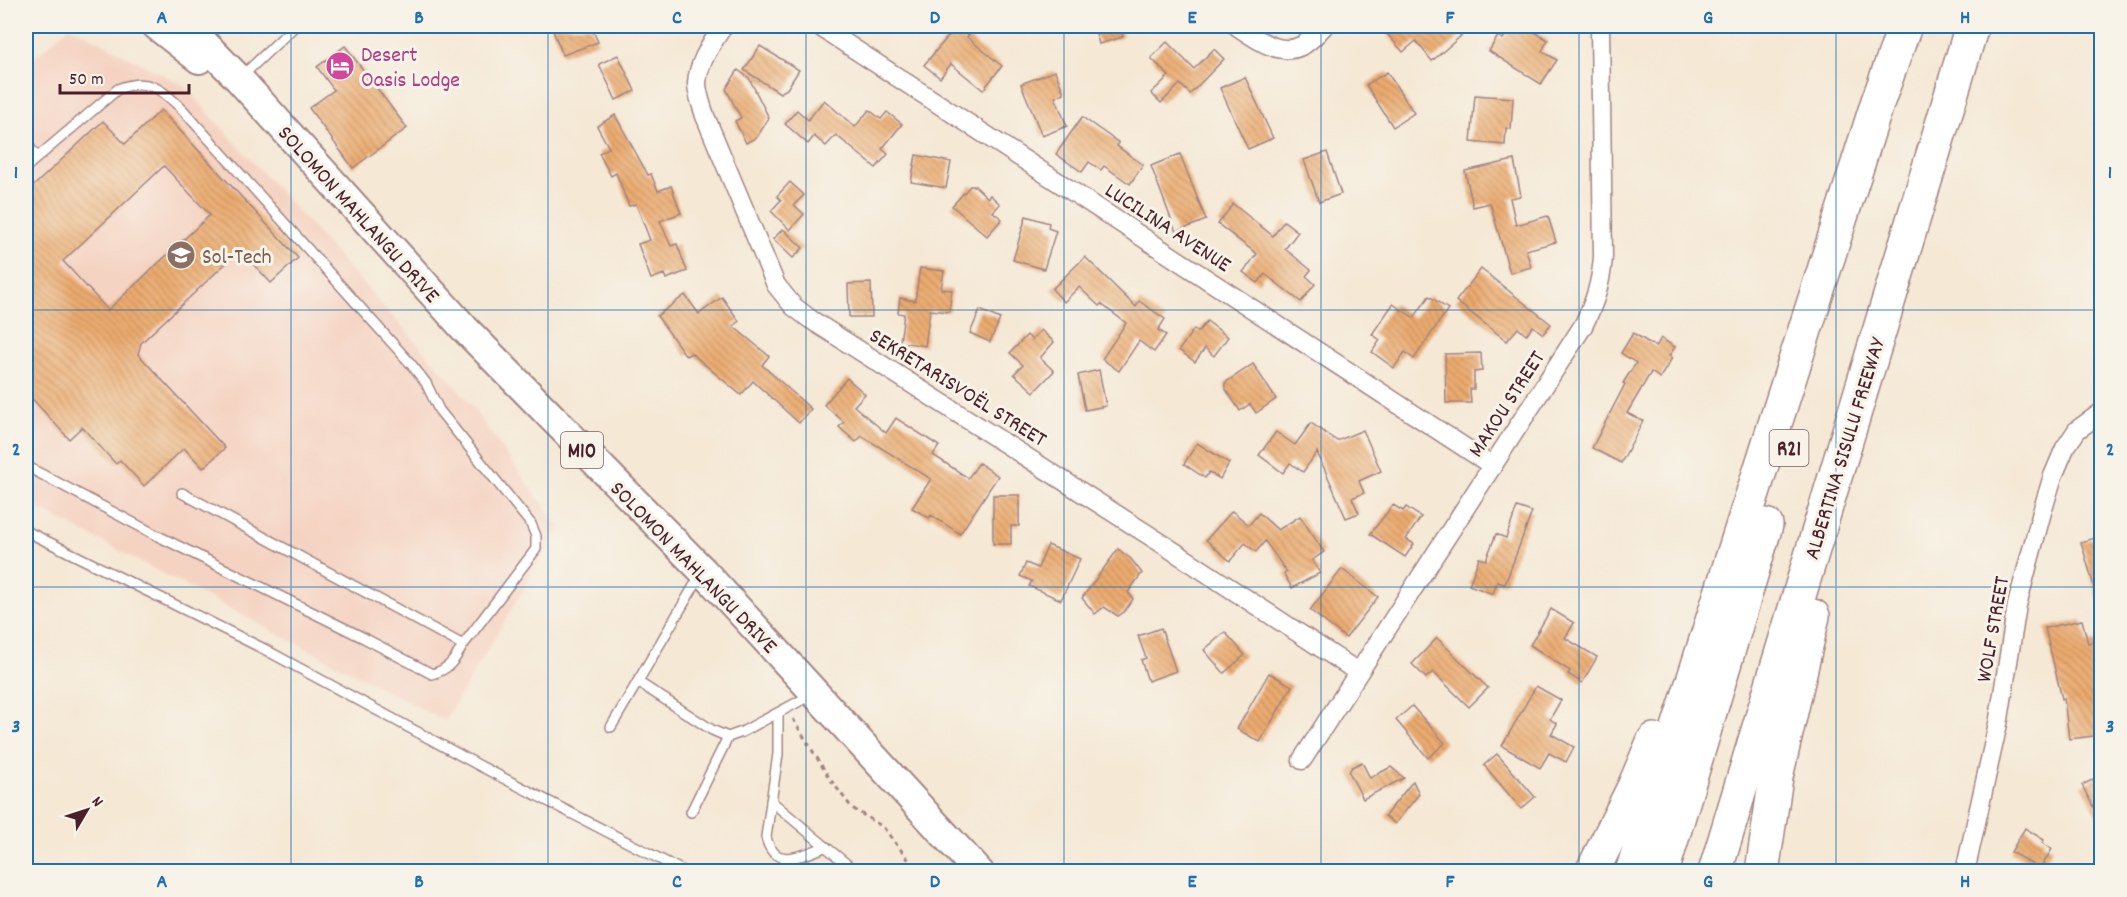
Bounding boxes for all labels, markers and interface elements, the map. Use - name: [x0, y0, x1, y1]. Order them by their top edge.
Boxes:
- text: A: [157, 5, 168, 33]
- text: B: [414, 5, 424, 33]
- text: C: [672, 5, 682, 33]
- text: D: [930, 5, 941, 33]
- text: E: [1187, 5, 1197, 33]
- text: F: [1446, 5, 1456, 33]
- text: G: [1703, 5, 1713, 33]
- text: H: [1960, 5, 1970, 33]
- place label: Desert Oasis Lodge: [361, 41, 460, 97]
- hotel icon: Desert Oasis Lodge: [324, 50, 356, 82]
- scale bar: [60, 57, 189, 95]
- text: 50 m: [69, 68, 104, 93]
- street label: SOLOMON MAHLANGU DRIVE: [269, 120, 446, 311]
- text: 1: [14, 160, 18, 188]
- text: 1: [2108, 160, 2112, 188]
- street label: LUCILINA AVENUE: [1098, 176, 1236, 281]
- school or university icon: Sol-Tech: [165, 239, 197, 271]
- place label: Sol-Tech: [202, 243, 272, 274]
- street label: SEKRETARISVOËL STREET: [862, 322, 1052, 456]
- street label: ALBERTINA SISULU FREEWAY: [1798, 333, 1895, 564]
- street label: MAKOU STREET: [1462, 345, 1554, 464]
- road number: R21: [1770, 430, 1808, 466]
- road number: M10: [561, 432, 603, 468]
- text: 2: [12, 437, 20, 465]
- text: 2: [2106, 437, 2114, 465]
- street label: SOLOMON MAHLANGU DRIVE: [602, 475, 783, 662]
- street label: WOLF STREET: [1970, 574, 2019, 685]
- text: 3: [12, 714, 20, 742]
- text: 3: [2106, 714, 2114, 742]
- north arrow: [57, 780, 117, 840]
- text: N: [85, 792, 108, 813]
- text: A: [157, 869, 168, 897]
- text: B: [414, 869, 424, 897]
- text: C: [672, 869, 682, 897]
- text: D: [930, 869, 941, 897]
- text: E: [1187, 869, 1197, 897]
- text: F: [1446, 869, 1456, 897]
- text: G: [1703, 869, 1713, 897]
- text: H: [1960, 869, 1970, 897]

